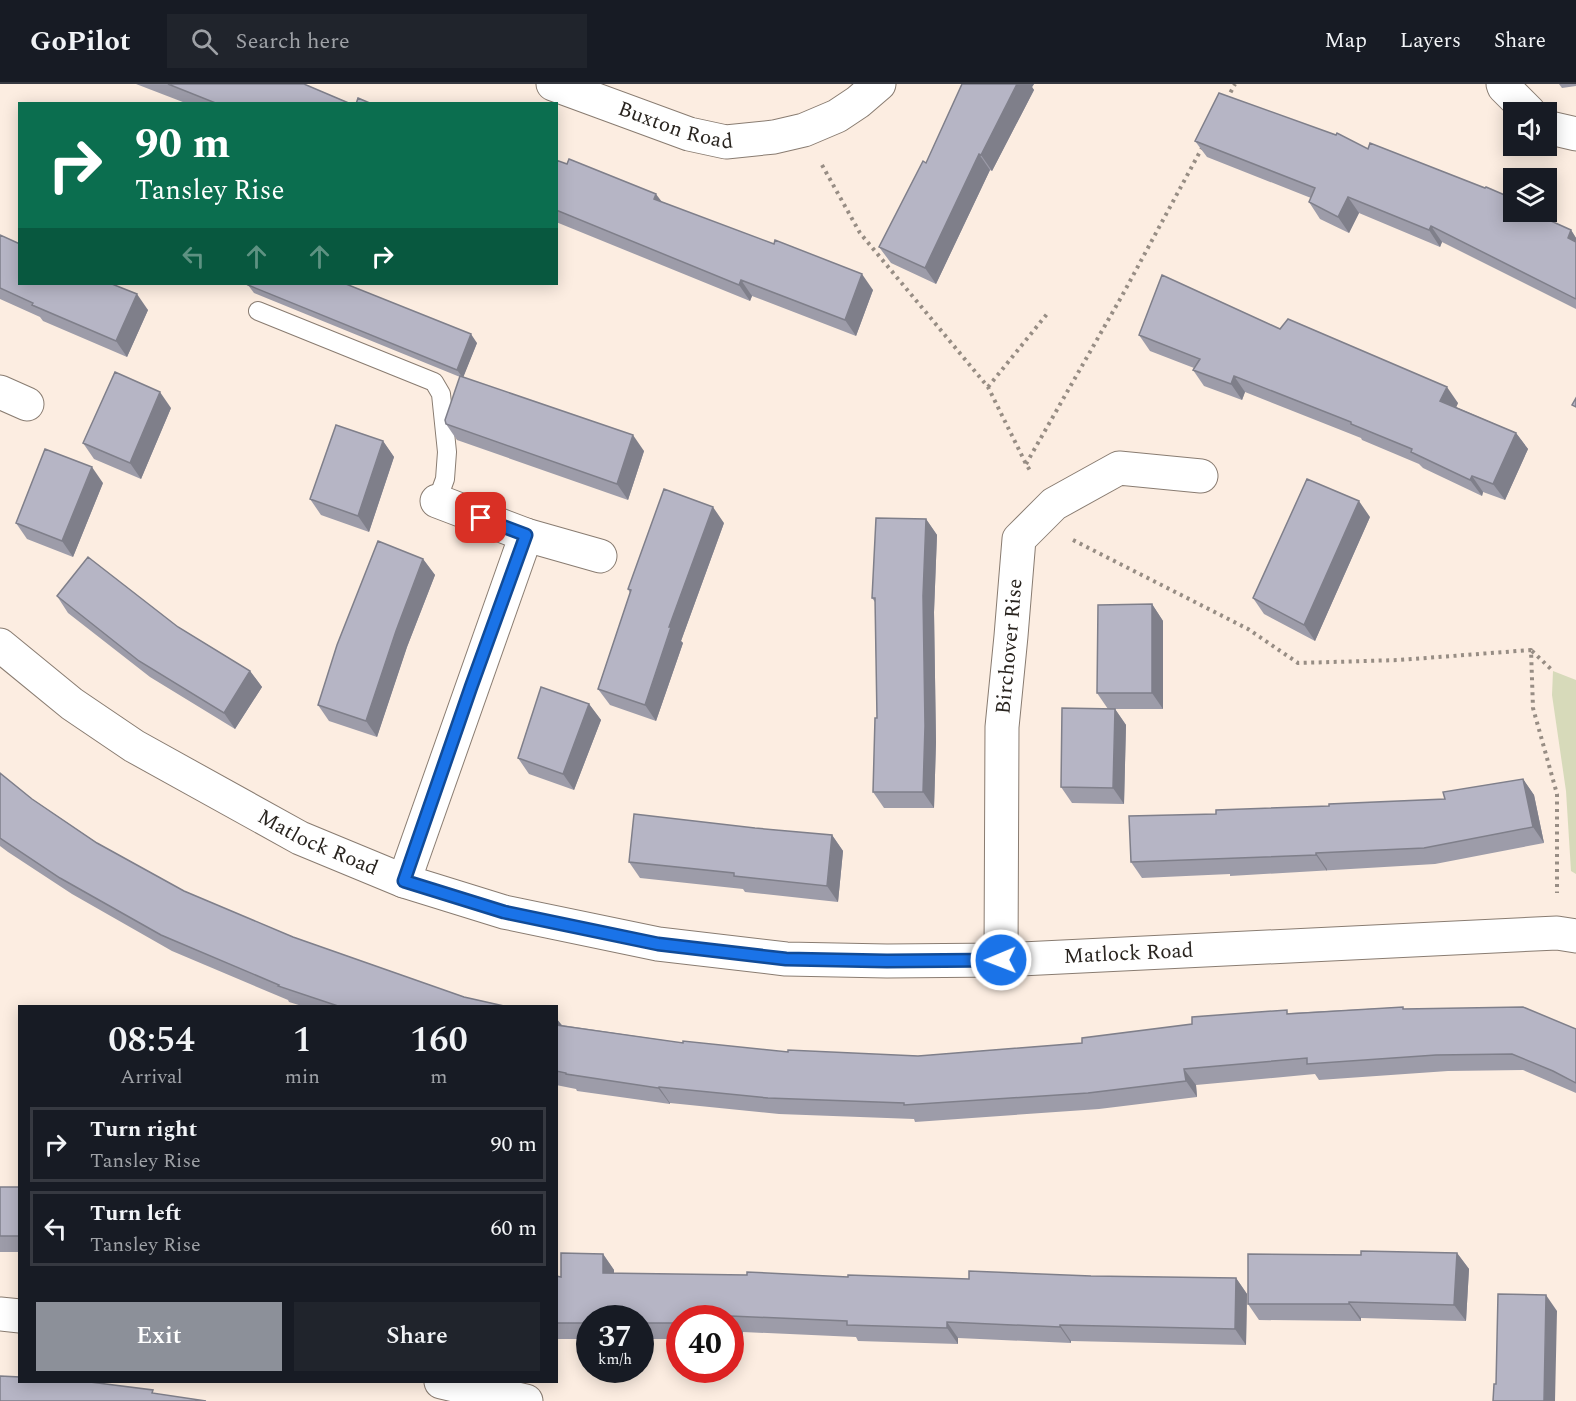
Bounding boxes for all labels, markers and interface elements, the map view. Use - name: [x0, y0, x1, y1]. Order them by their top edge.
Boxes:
- search box: [167, 14, 587, 68]
- text: GoPilot: [30, 20, 131, 63]
- icon: search: [188, 25, 221, 58]
- text: Search here: [236, 25, 350, 58]
- text: Map: [1325, 25, 1367, 57]
- text: Layers: [1400, 25, 1461, 57]
- text: Share: [1494, 25, 1546, 57]
- street label: Buxton Road: [613, 93, 735, 158]
- map controls: [1503, 102, 1557, 222]
- button: sound: [1503, 102, 1557, 156]
- text: 90 m: [135, 113, 230, 176]
- icon: right: [36, 126, 114, 204]
- button: layers: [1503, 168, 1557, 222]
- text: Tansley Rise: [135, 170, 284, 212]
- icon: left: [177, 240, 210, 273]
- icon: ahead: [240, 240, 273, 273]
- icon: ahead: [303, 240, 336, 273]
- icon: right: [366, 240, 399, 273]
- pin: [455, 492, 506, 543]
- icon: arrive: [464, 501, 497, 534]
- street label: Birchover Rise: [987, 577, 1032, 716]
- street label: Matlock Road: [251, 801, 383, 885]
- position arrow: [969, 928, 1033, 992]
- street label: Matlock Road: [1063, 935, 1194, 973]
- text: 08:54: [108, 1013, 195, 1068]
- text: 1: [293, 1013, 312, 1068]
- text: 160: [410, 1013, 468, 1068]
- text: Arrival: [120, 1062, 183, 1092]
- text: min: [285, 1062, 320, 1092]
- text: m: [430, 1062, 448, 1092]
- text: Turn right: [90, 1113, 197, 1146]
- icon: right: [39, 1128, 72, 1161]
- text: 90 m: [491, 1128, 537, 1161]
- text: Tansley Rise: [90, 1146, 201, 1176]
- text: Turn left: [90, 1197, 182, 1230]
- icon: left: [39, 1212, 72, 1245]
- text: 60 m: [491, 1212, 537, 1245]
- text: Tansley Rise: [90, 1230, 201, 1260]
- button: Exit: [36, 1302, 282, 1371]
- button: Share: [294, 1302, 540, 1371]
- speed limit sign: 40: [666, 1305, 744, 1383]
- text: 37: [598, 1314, 632, 1360]
- text: km/h: [598, 1348, 632, 1371]

